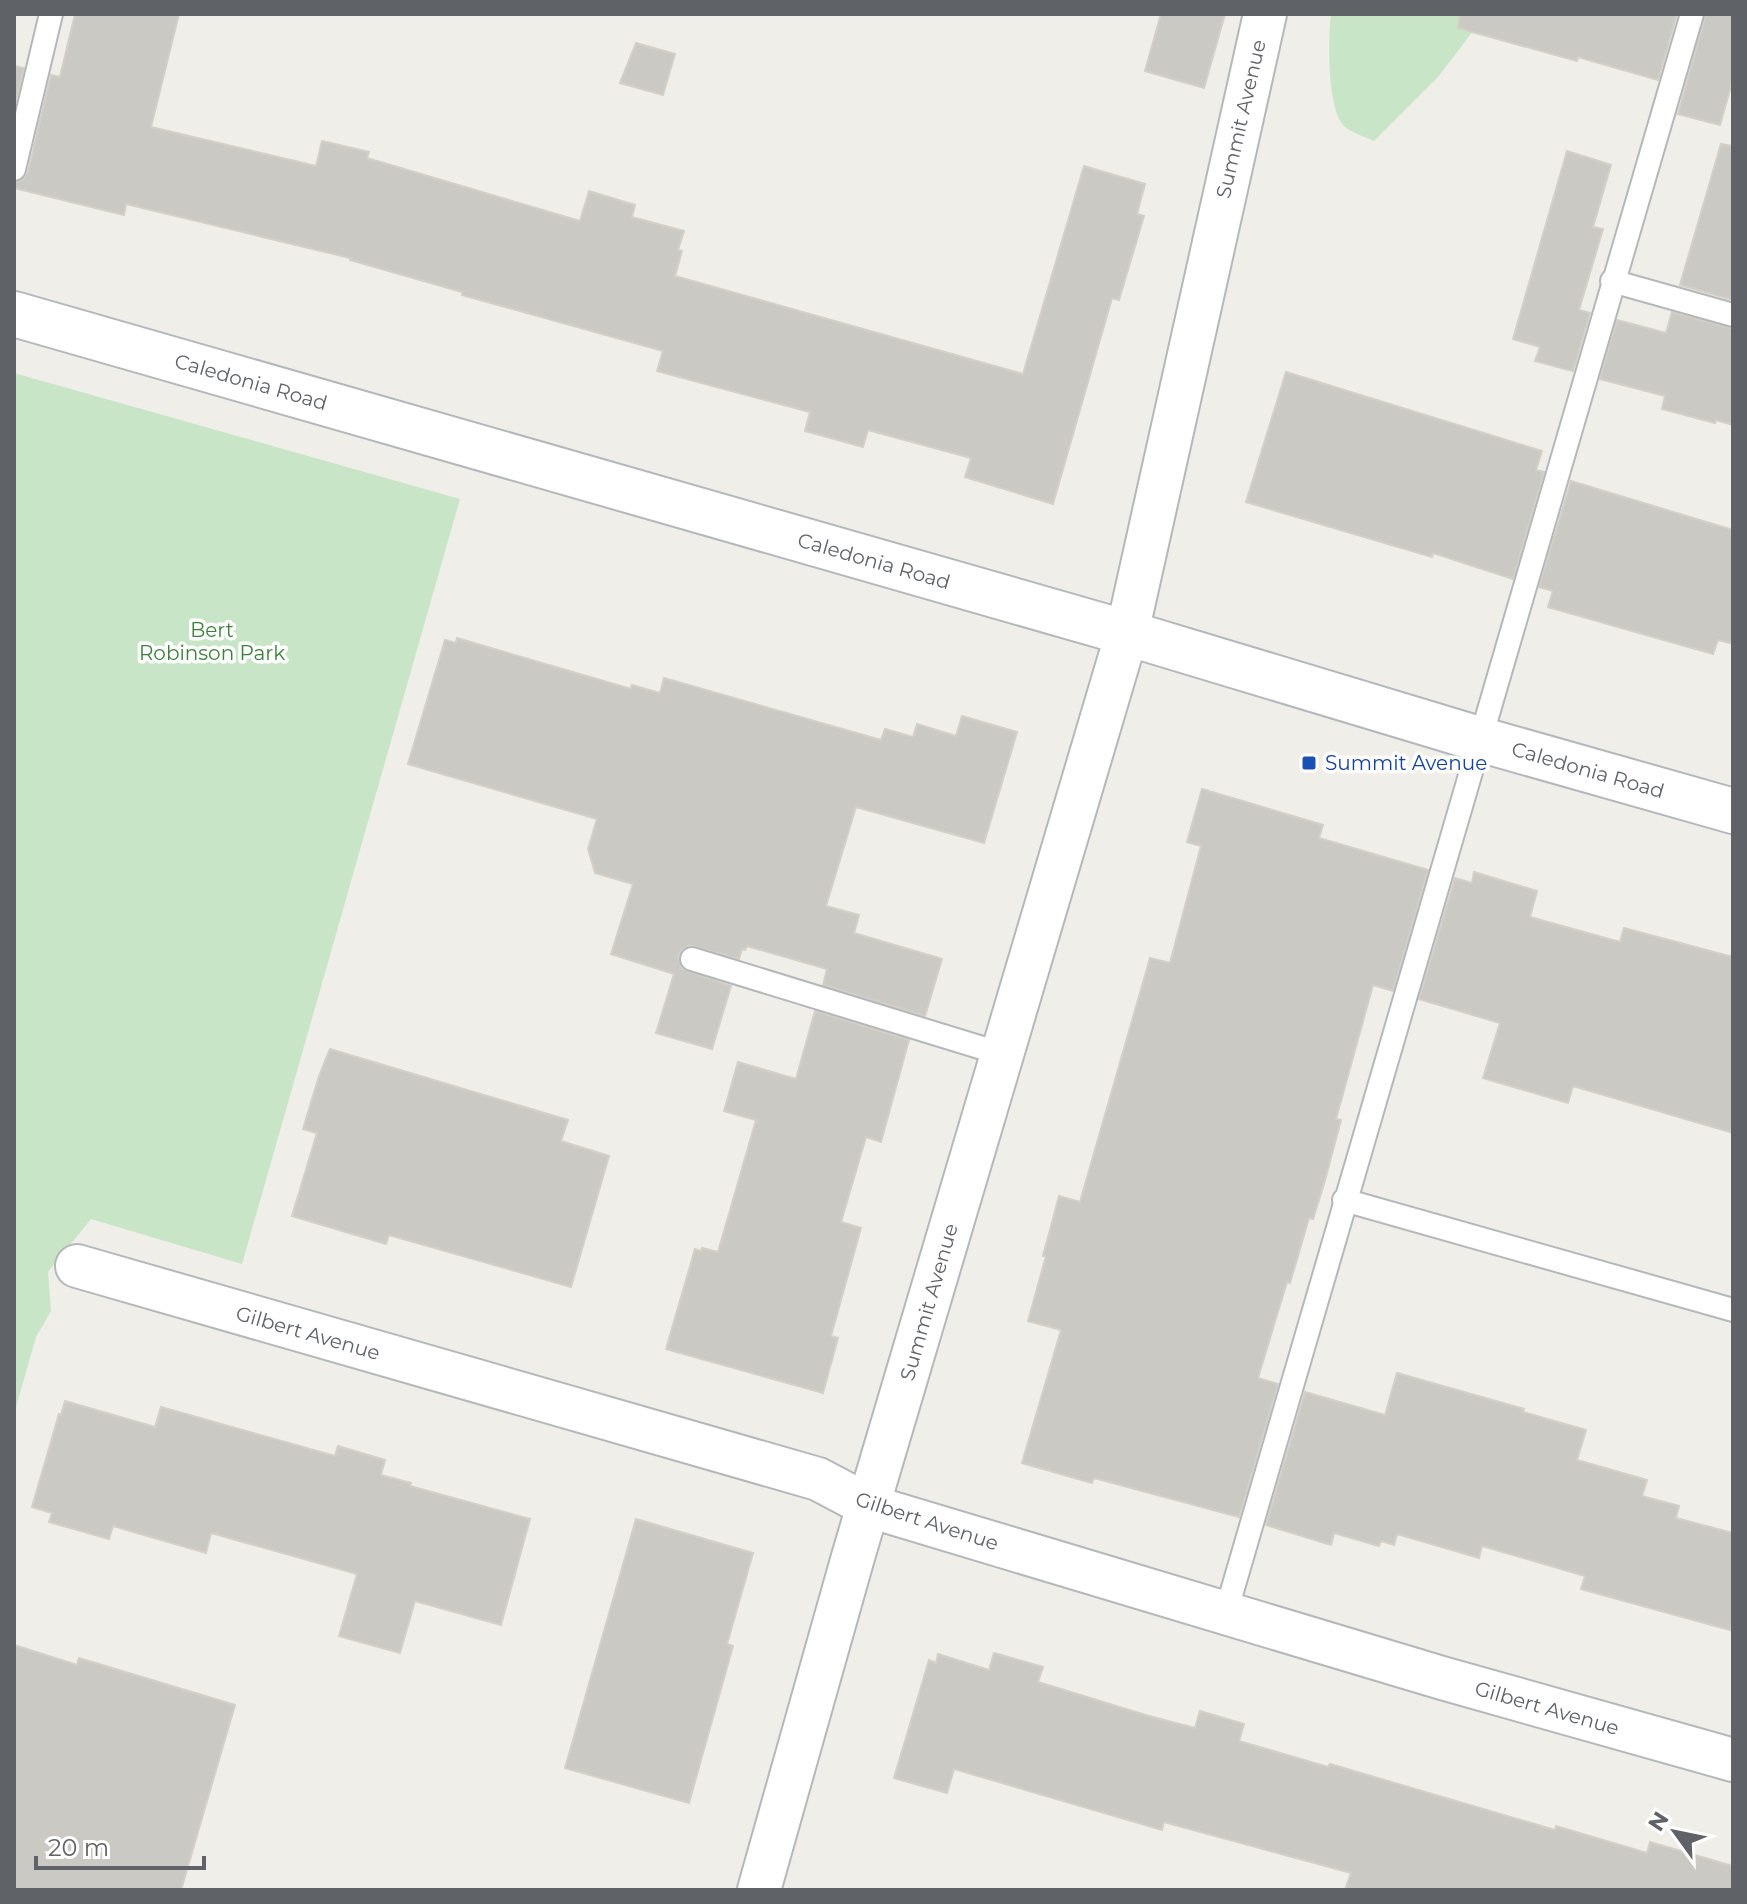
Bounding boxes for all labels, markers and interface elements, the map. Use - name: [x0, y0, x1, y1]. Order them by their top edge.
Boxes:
- street label: Summit Avenue: [1211, 37, 1271, 201]
- street label: Caledonia Road: [172, 349, 330, 415]
- street label: Caledonia Road: [795, 528, 953, 594]
- park label: Bert Robinson Park: [139, 618, 285, 665]
- street label: Caledonia Road: [1509, 737, 1667, 803]
- place label: Summit Avenue: [1325, 751, 1487, 775]
- marker: Summit Avenue: [1300, 754, 1318, 772]
- street label: Summit Avenue: [895, 1221, 963, 1383]
- street label: Gilbert Avenue: [233, 1301, 383, 1365]
- street label: Gilbert Avenue: [852, 1487, 1002, 1555]
- street label: Gilbert Avenue: [1472, 1676, 1622, 1740]
- north arrow: [1635, 1792, 1715, 1872]
- text: N: [1642, 1807, 1675, 1836]
- scale bar: [36, 1820, 204, 1870]
- text: 20 m: [48, 1833, 109, 1862]

